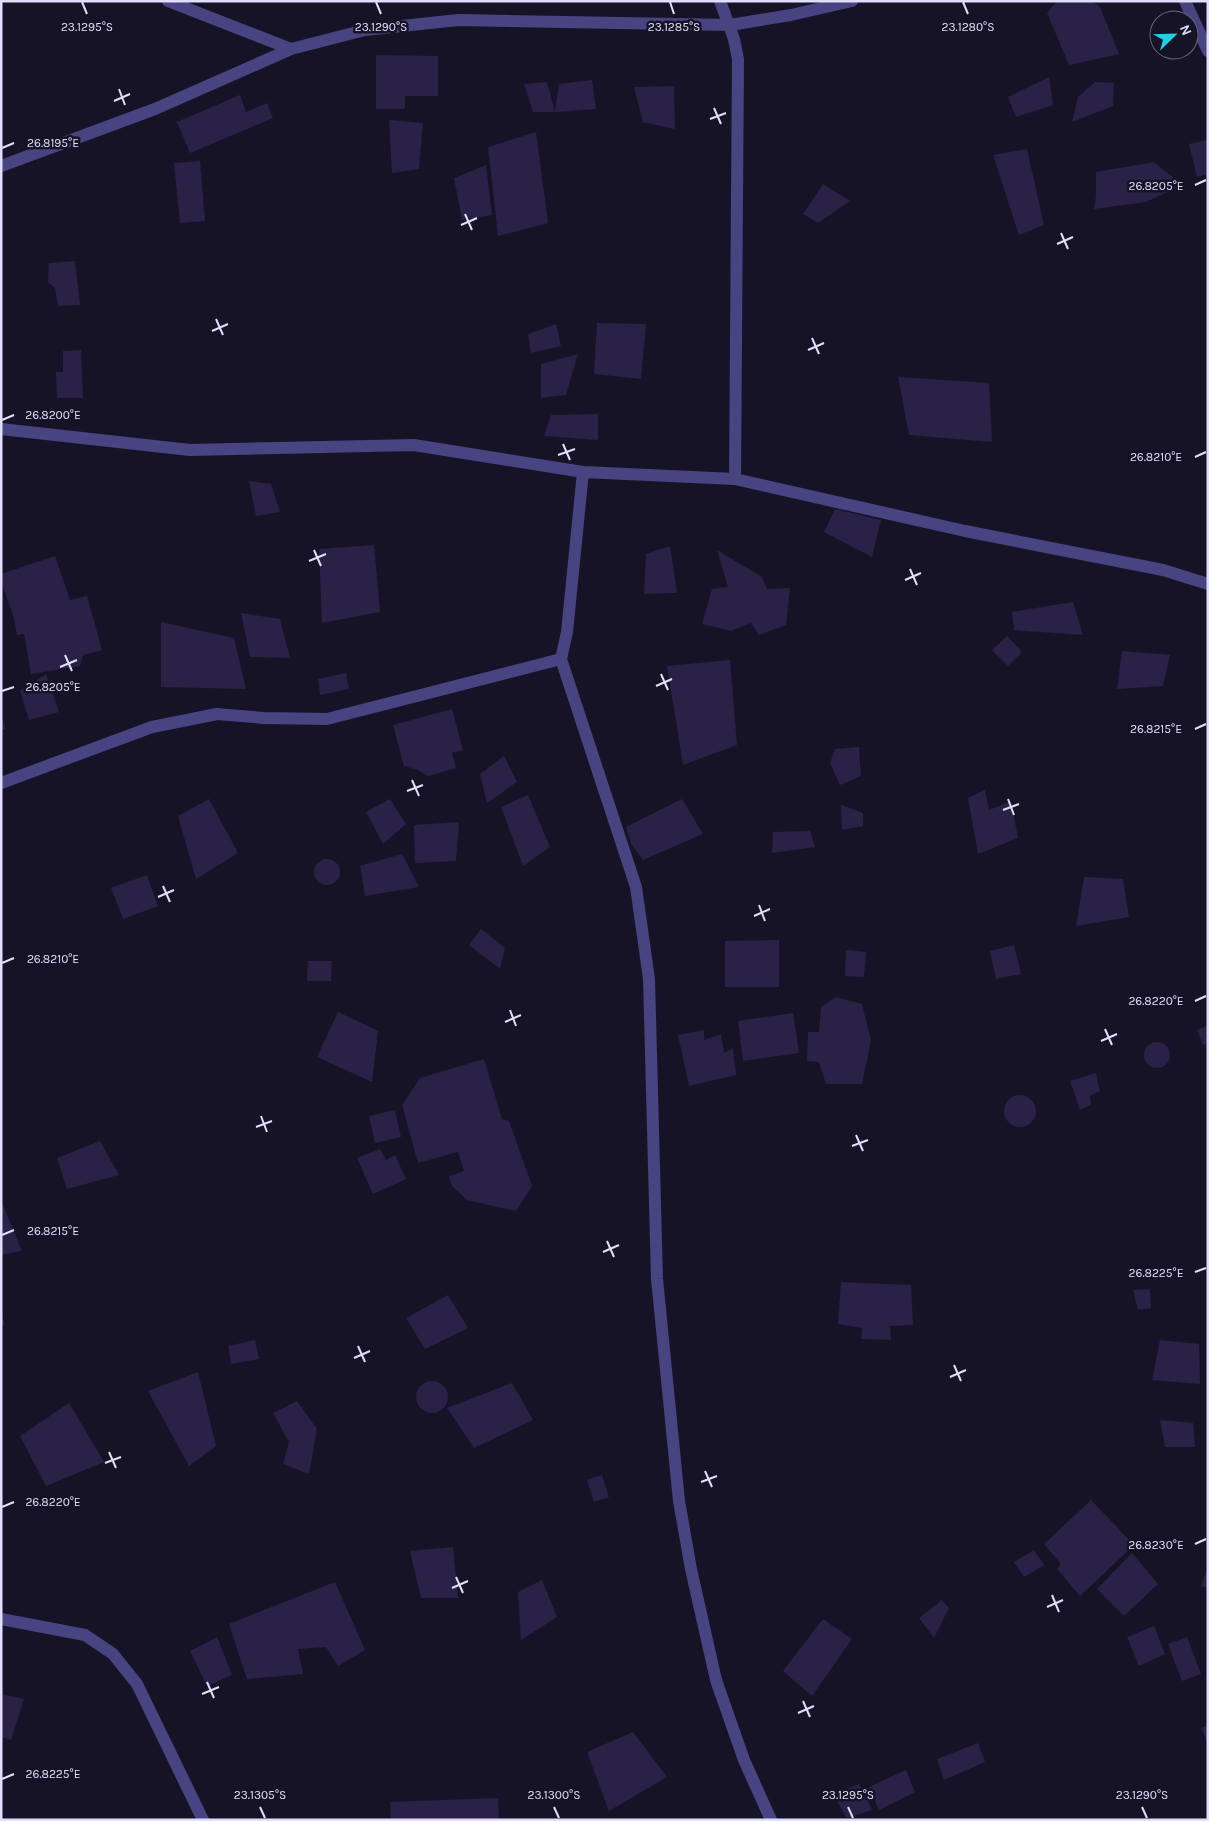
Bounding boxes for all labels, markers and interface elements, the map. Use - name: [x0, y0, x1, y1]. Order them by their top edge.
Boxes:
- north arrow: [1149, 10, 1199, 60]
- text: 23.1295°S: [61, 20, 113, 34]
- text: 23.1290°S: [355, 20, 407, 34]
- text: 23.1285°S: [648, 20, 700, 34]
- text: 23.1280°S: [942, 20, 994, 34]
- text: N: [1176, 22, 1195, 38]
- text: 26.8195°E: [27, 136, 79, 150]
- text: 26.8205°E: [1128, 179, 1184, 193]
- text: 26.8200°E: [25, 408, 81, 422]
- text: 26.8210°E: [1130, 450, 1182, 464]
- text: 26.8205°E: [25, 680, 81, 694]
- text: 26.8215°E: [1130, 722, 1182, 736]
- text: 26.8210°E: [27, 952, 79, 966]
- text: 26.8220°E: [1128, 994, 1184, 1008]
- text: 26.8215°E: [27, 1224, 79, 1238]
- text: 26.8225°E: [1129, 1266, 1183, 1280]
- text: 26.8220°E: [25, 1495, 81, 1509]
- text: 26.8230°E: [1128, 1538, 1184, 1552]
- text: 26.8225°E: [26, 1767, 80, 1781]
- text: 23.1305°S: [234, 1788, 286, 1802]
- text: 23.1300°S: [528, 1788, 580, 1802]
- text: 23.1295°S: [822, 1788, 874, 1802]
- text: 23.1290°S: [1116, 1788, 1168, 1802]

